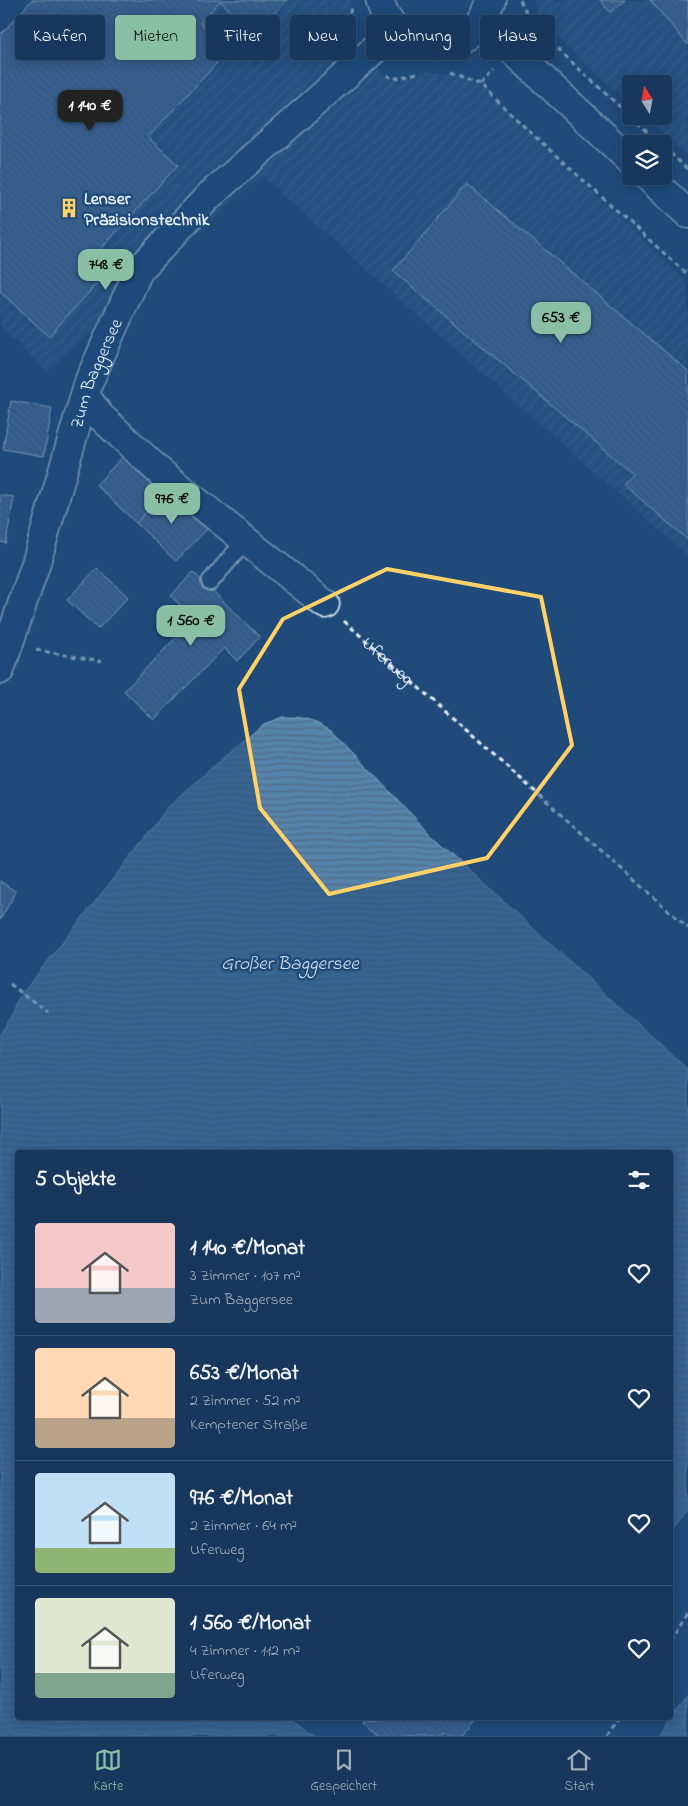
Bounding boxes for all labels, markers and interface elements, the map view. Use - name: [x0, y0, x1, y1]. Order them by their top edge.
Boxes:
- chip: Kaufen: [15, 15, 105, 60]
- chip: Mieten: [115, 15, 196, 60]
- chip: Filter: [206, 15, 280, 60]
- chip: Neu: [290, 15, 356, 60]
- chip: Wohnung: [366, 15, 470, 60]
- chip: Haus: [480, 15, 555, 60]
- north arrow: [622, 75, 672, 125]
- map controls: [622, 75, 672, 185]
- pin: 1 140 €: [44, 90, 136, 132]
- text: 1 140 €: [69, 94, 111, 118]
- button: layers: [622, 135, 672, 185]
- place label: Lenser Präzisionstechnik: [84, 187, 210, 234]
- building icon: Lenser Präzisionstechnik: [58, 197, 80, 219]
- pin: 748 €: [71, 248, 141, 291]
- text: 748 €: [89, 253, 123, 277]
- pin: 653 €: [526, 302, 596, 344]
- text: 653 €: [542, 306, 580, 330]
- street label: Zum Baggersee: [65, 314, 131, 432]
- pin: 976 €: [137, 482, 207, 525]
- text: 976 €: [155, 487, 189, 511]
- pin: 1 560 €: [145, 604, 237, 647]
- text: 1 560 €: [167, 609, 215, 633]
- street label: Uferweg: [355, 632, 418, 693]
- water label: Großer Baggersee: [221, 951, 360, 979]
- text: 5 Objekte: [35, 1165, 116, 1195]
- icon: filters: [625, 1166, 653, 1194]
- text: 1 140 €/Monat: [190, 1234, 305, 1264]
- icon: home: [75, 1243, 135, 1303]
- icon: heart: [625, 1259, 653, 1287]
- text: 3 Zimmer · 107 m²: [190, 1264, 301, 1288]
- text: Zum Baggersee: [190, 1288, 293, 1312]
- text: 653 €/Monat: [190, 1359, 299, 1389]
- icon: home: [75, 1368, 135, 1428]
- icon: heart: [625, 1384, 653, 1412]
- text: 2 Zimmer · 52 m²: [190, 1389, 301, 1413]
- text: Kemptener Straße: [190, 1413, 307, 1437]
- text: 976 €/Monat: [190, 1484, 293, 1514]
- icon: home: [75, 1493, 135, 1553]
- icon: heart: [625, 1509, 653, 1537]
- text: 2 Zimmer · 64 m²: [190, 1514, 297, 1538]
- text: Uferweg: [190, 1538, 245, 1562]
- text: 1 560 €/Monat: [190, 1609, 311, 1639]
- icon: home: [75, 1618, 135, 1678]
- icon: heart: [625, 1634, 653, 1662]
- text: 4 Zimmer · 112 m²: [190, 1639, 300, 1663]
- text: Uferweg: [190, 1663, 245, 1687]
- tab: Karte: [94, 1746, 123, 1797]
- tab: Gespeichert: [310, 1746, 377, 1797]
- tab: Start: [564, 1746, 594, 1797]

